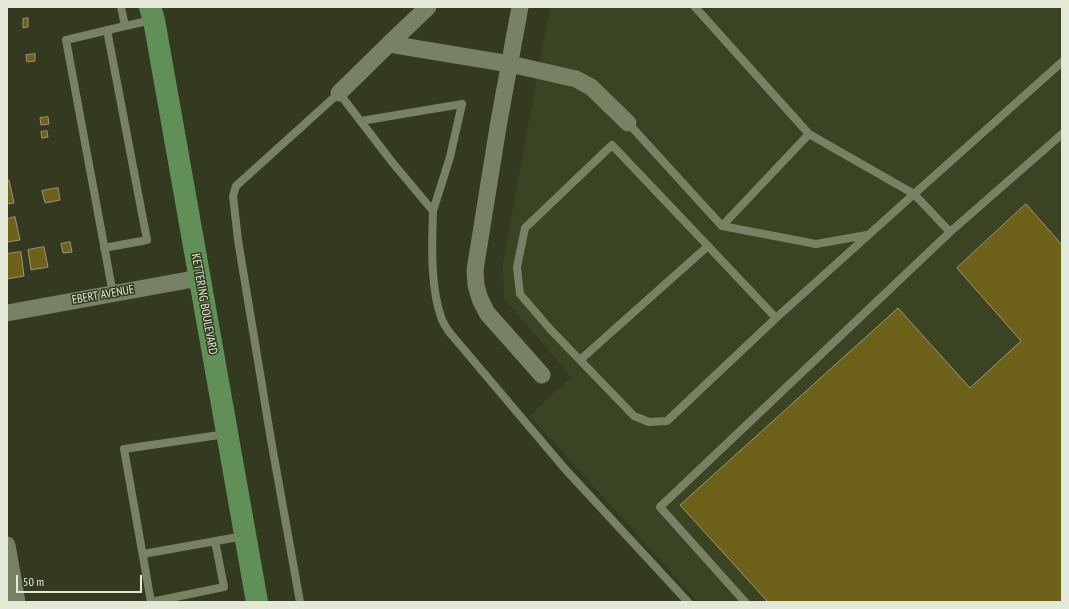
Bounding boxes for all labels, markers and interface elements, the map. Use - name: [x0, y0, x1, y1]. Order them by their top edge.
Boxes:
- street label: KETTERING BOULEVARD: [188, 252, 220, 356]
- street label: EBERT AVENUE: [71, 282, 135, 308]
- scale bar: [18, 567, 144, 593]
- text: 50 m: [23, 574, 44, 589]

